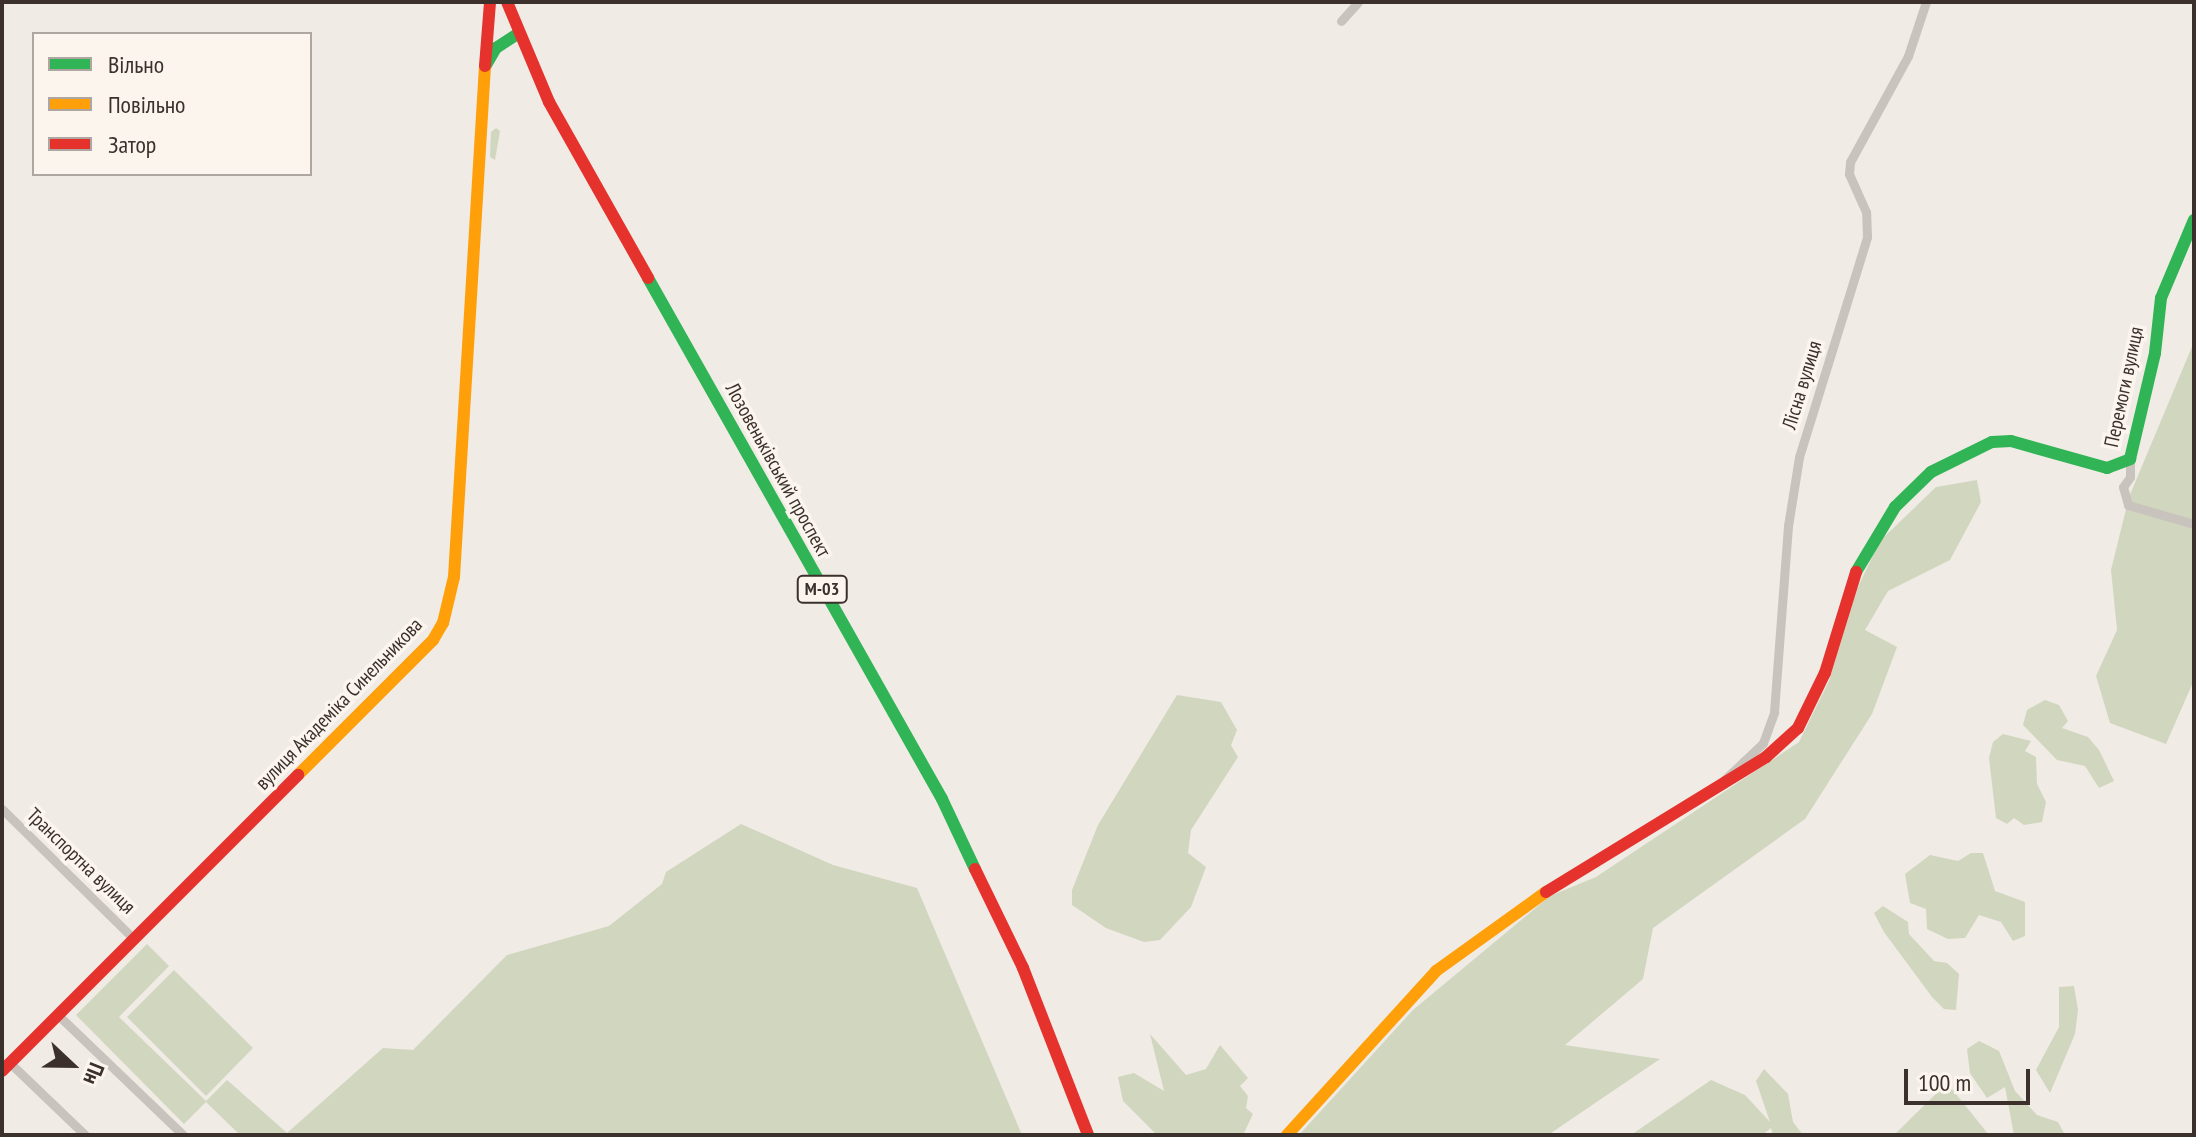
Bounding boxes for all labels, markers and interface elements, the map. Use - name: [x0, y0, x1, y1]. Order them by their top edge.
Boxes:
- legend: [32, 32, 312, 176]
- text: Вільно: [108, 49, 164, 80]
- text: Повільно: [108, 89, 185, 120]
- text: Затор: [108, 129, 156, 160]
- street label: Перемоги вулиця: [2100, 325, 2148, 449]
- street label: Лісна вулиця: [1777, 338, 1827, 432]
- street label: Лозовеньківський проспект: [720, 379, 836, 561]
- road number: М-03: [796, 575, 848, 603]
- street label: вулиця Академіка Синельникова: [250, 613, 428, 795]
- street label: Транспортна вулиця: [22, 803, 140, 919]
- north arrow: [32, 1025, 112, 1105]
- scale bar: [1908, 1053, 2034, 1103]
- text: Пн: [77, 1059, 111, 1089]
- text: 100 m: [1918, 1067, 1971, 1098]

